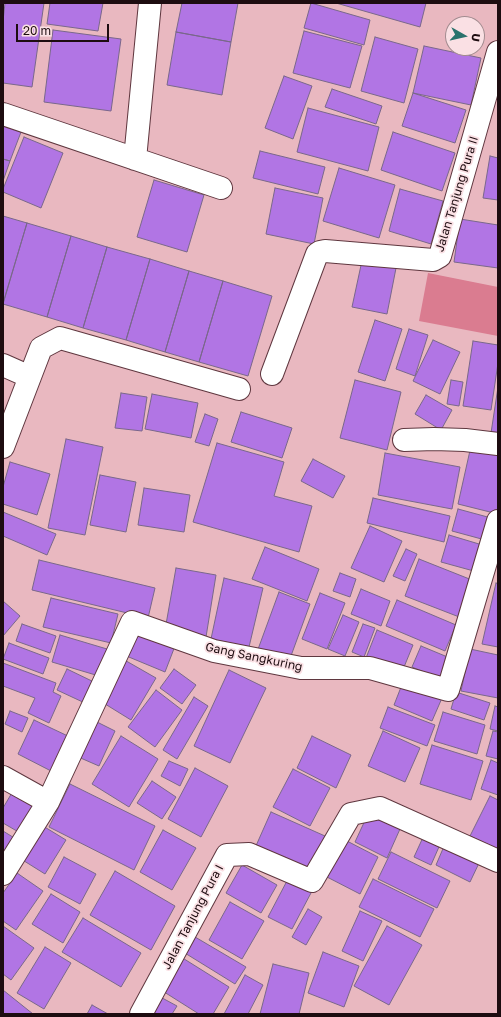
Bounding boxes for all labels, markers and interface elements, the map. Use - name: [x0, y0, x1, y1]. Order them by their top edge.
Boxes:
- scale bar: [18, 16, 111, 42]
- north arrow: [445, 16, 485, 56]
- text: 20 m: [23, 23, 51, 38]
- text: U: [469, 33, 483, 42]
- street label: Jalan Tanjung Pura II: [433, 134, 481, 254]
- street label: Gang Sangkuring: [204, 640, 304, 674]
- street label: Jalan Tanjung Pura I: [159, 862, 227, 972]

